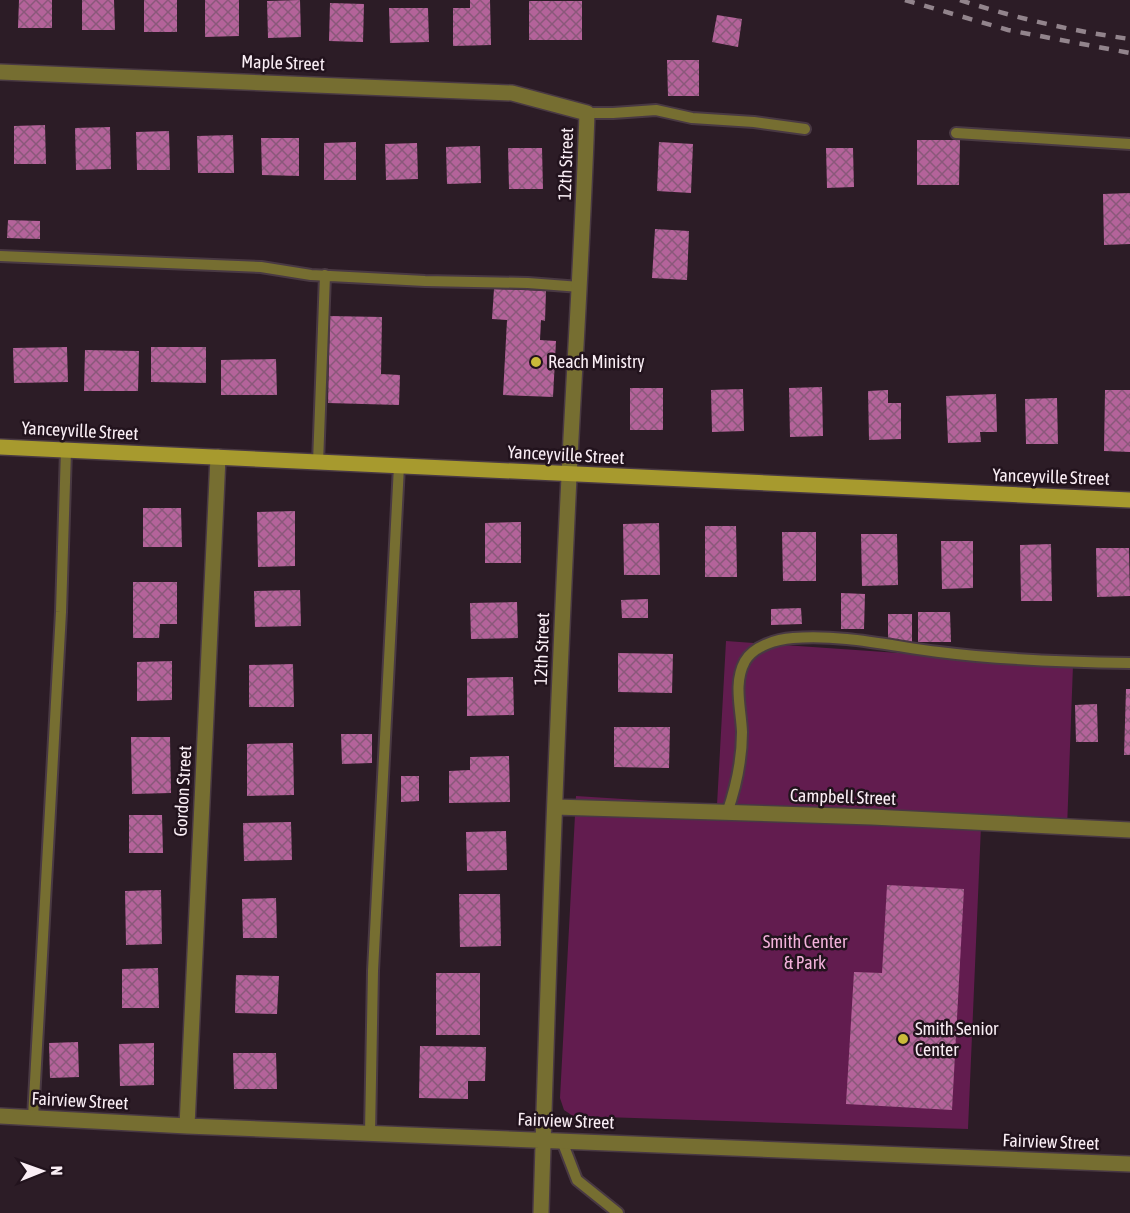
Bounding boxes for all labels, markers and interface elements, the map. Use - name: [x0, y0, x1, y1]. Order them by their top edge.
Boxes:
- street label: Maple Street: [241, 51, 325, 74]
- street label: 12th Street: [554, 127, 577, 201]
- place label: Reach Ministry: [548, 351, 645, 372]
- marker: Reach Ministry: [529, 355, 543, 369]
- street label: Yanceyville Street: [21, 417, 139, 444]
- street label: Yanceyville Street: [507, 441, 625, 468]
- street label: Yanceyville Street: [992, 464, 1110, 489]
- street label: 12th Street: [530, 612, 553, 686]
- street label: Gordon Street: [170, 745, 195, 837]
- street label: Campbell Street: [790, 784, 896, 809]
- park label: Smith Center & Park: [763, 931, 848, 973]
- place label: Smith Senior Center: [915, 1018, 999, 1060]
- marker: Smith Senior Center: [896, 1032, 910, 1046]
- street label: Fairview Street: [31, 1087, 129, 1114]
- street label: Fairview Street: [517, 1108, 615, 1133]
- street label: Fairview Street: [1002, 1129, 1100, 1154]
- north arrow: [12, 1141, 72, 1201]
- text: N: [48, 1166, 66, 1176]

